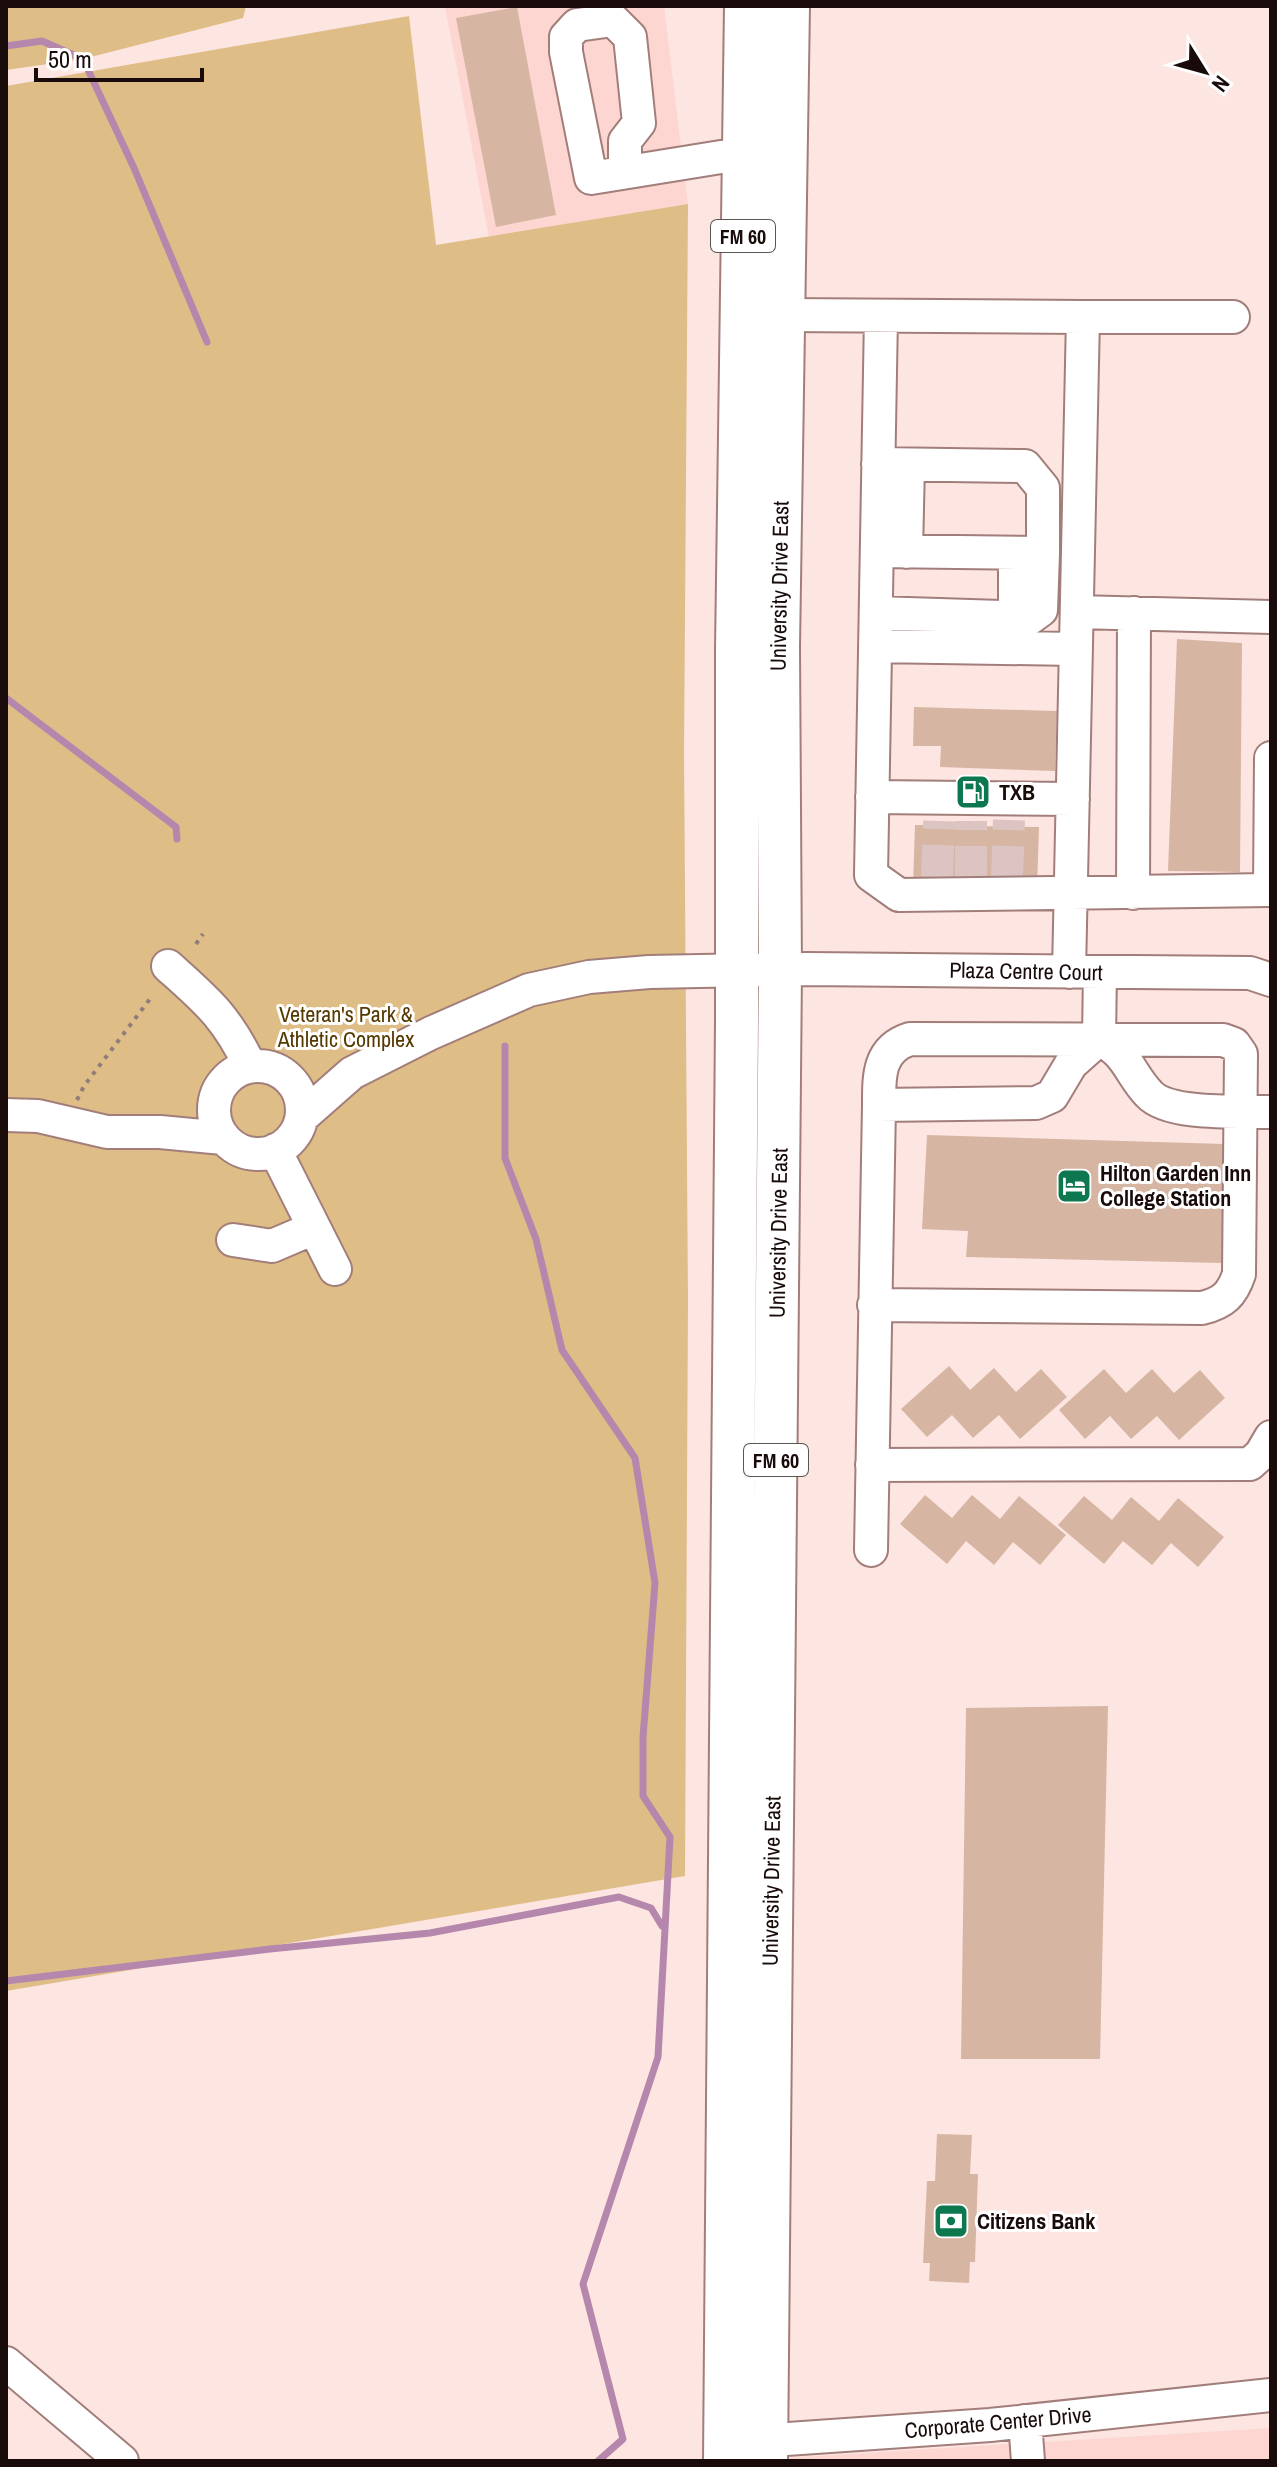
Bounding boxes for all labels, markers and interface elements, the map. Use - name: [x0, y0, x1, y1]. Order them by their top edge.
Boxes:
- scale bar: [36, 32, 202, 82]
- north arrow: [1165, 32, 1245, 112]
- text: 50 m: [48, 43, 92, 75]
- text: N: [1205, 70, 1237, 98]
- road number: FM 60: [711, 220, 775, 252]
- street label: University Drive East: [763, 501, 795, 671]
- fuel station icon: TXB: [954, 773, 992, 811]
- place label: TXB: [999, 777, 1035, 807]
- street label: Plaza Centre Court: [949, 955, 1103, 987]
- park label: Veteran's Park & Athletic Complex: [277, 999, 414, 1054]
- street label: University Drive East: [762, 1148, 794, 1318]
- place label: Hilton Garden Inn College Station: [1100, 1158, 1251, 1213]
- hotel icon: Hilton Garden Inn College Station: [1055, 1167, 1093, 1205]
- road number: FM 60: [744, 1444, 808, 1476]
- street label: University Drive East: [755, 1796, 787, 1966]
- bank icon: Citizens Bank: [932, 2202, 970, 2240]
- place label: Citizens Bank: [977, 2206, 1096, 2236]
- street label: Corporate Center Drive: [903, 2399, 1093, 2445]

